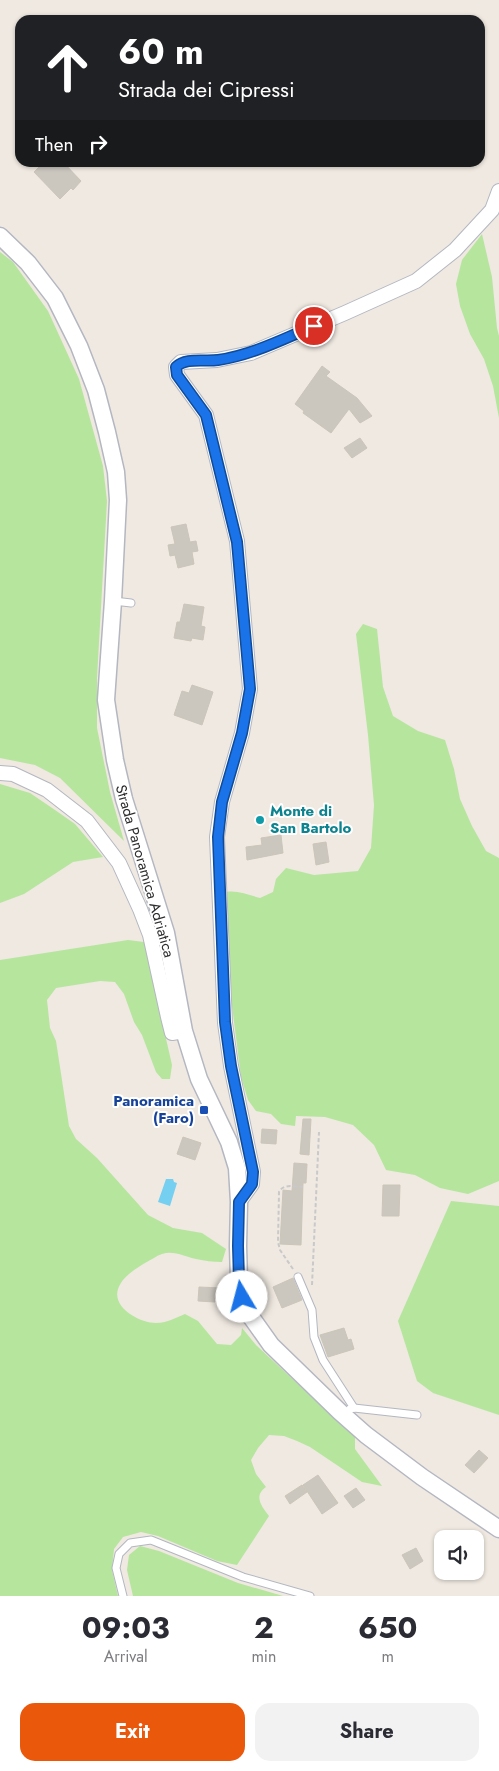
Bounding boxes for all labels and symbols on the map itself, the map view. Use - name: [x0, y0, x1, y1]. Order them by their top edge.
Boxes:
- pin: [293, 305, 335, 347]
- street label: Strada Panoramica Adriatica: [110, 782, 180, 960]
- place label: Monte di San Bartolo: [270, 800, 351, 839]
- marker: Monte di San Bartolo: [254, 814, 266, 826]
- place label: Panoramica (Faro): [113, 1090, 194, 1129]
- marker: Panoramica (Faro): [198, 1104, 210, 1116]
- position arrow: [215, 1270, 267, 1322]

